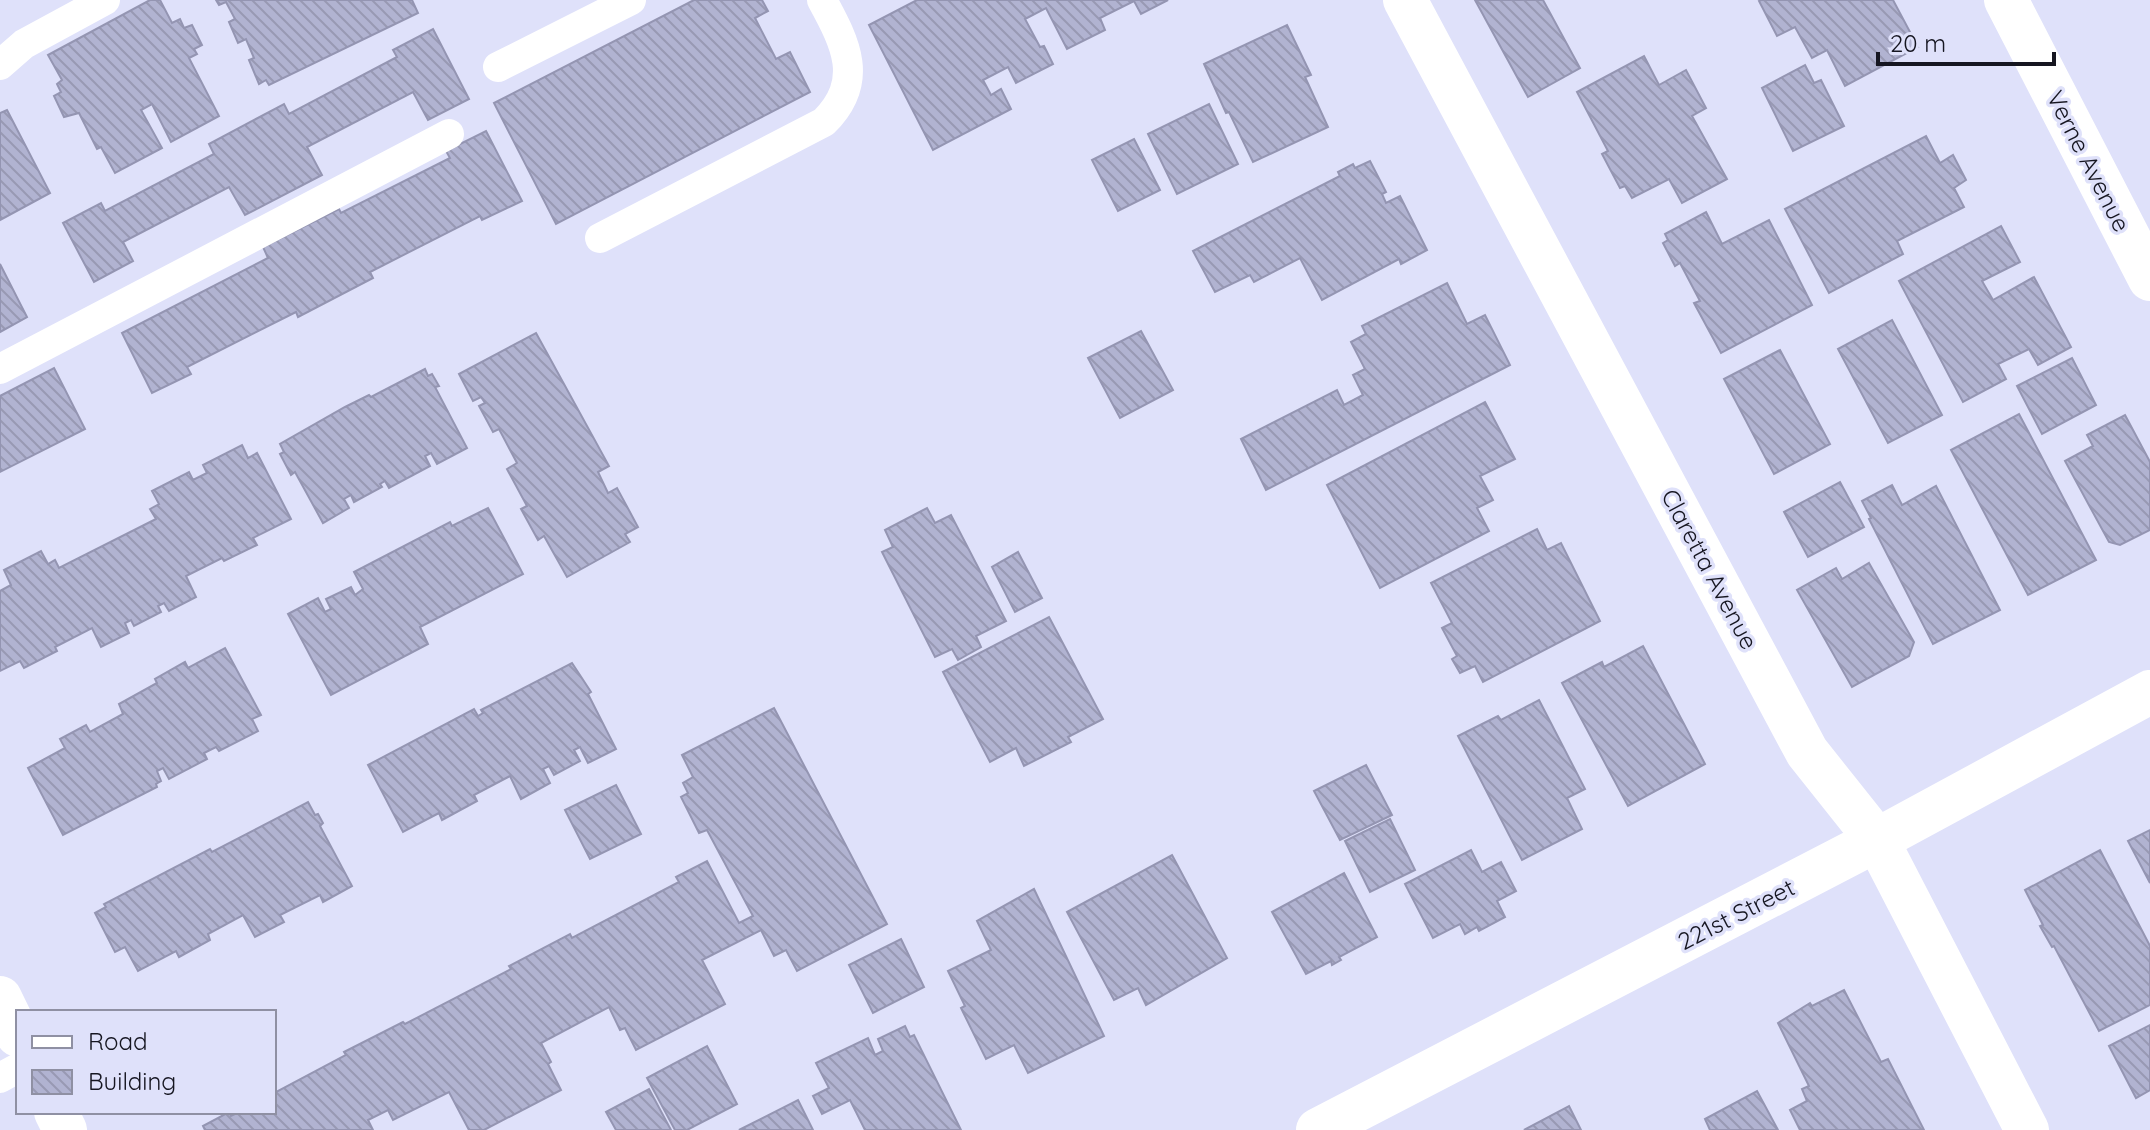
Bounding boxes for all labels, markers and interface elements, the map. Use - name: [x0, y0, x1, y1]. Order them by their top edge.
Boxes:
- scale bar: [1878, 16, 2054, 66]
- text: 20 m: [1890, 28, 1946, 58]
- street label: Verne Avenue: [2041, 85, 2137, 237]
- street label: Claretta Avenue: [1655, 484, 1765, 654]
- street label: 221st Street: [1673, 872, 1799, 956]
- legend: [16, 1010, 276, 1114]
- text: Road: [88, 1026, 148, 1056]
- text: Building: [88, 1066, 176, 1096]

